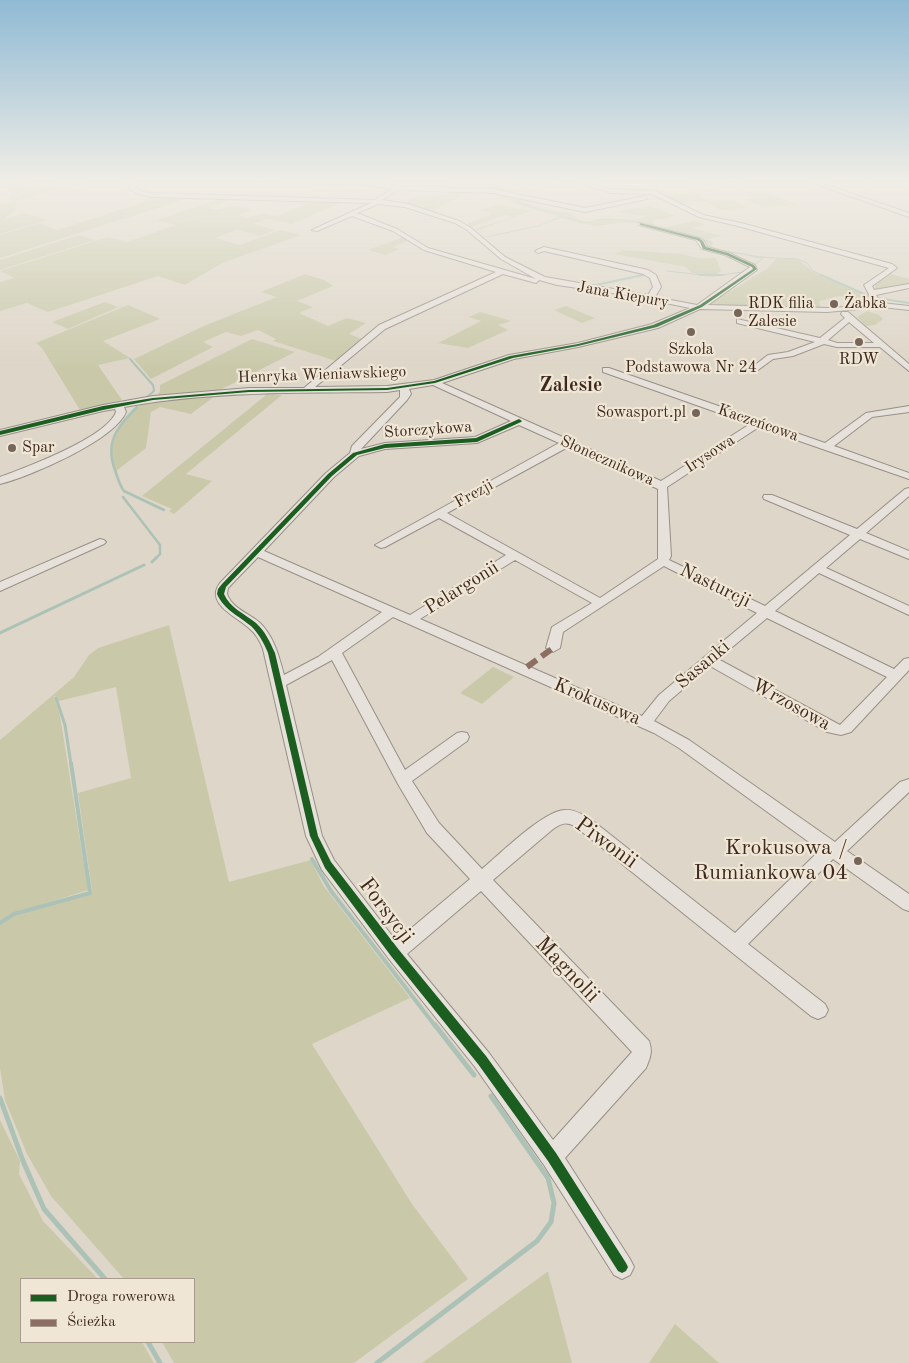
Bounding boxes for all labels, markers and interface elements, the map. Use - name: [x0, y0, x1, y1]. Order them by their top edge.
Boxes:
- street label: Jana Kiepury: [575, 277, 671, 313]
- place label: RDK filia Zalesie: [748, 294, 814, 332]
- place label: Żabka: [844, 294, 887, 314]
- marker: Żabka: [828, 298, 840, 310]
- marker: RDK filia Zalesie: [732, 307, 744, 319]
- marker: Szkoła Podstawowa Nr 24: [685, 326, 697, 338]
- marker: RDW: [853, 336, 865, 348]
- place label: Szkoła Podstawowa Nr 24: [625, 340, 757, 378]
- place label: RDW: [839, 350, 879, 370]
- street label: Henryka Wieniawskiego: [237, 362, 407, 388]
- district label: Zalesie: [540, 374, 602, 398]
- street label: Kaczeńcowa: [715, 400, 801, 446]
- place label: Sowasport.pl: [596, 403, 686, 423]
- marker: Sowasport.pl: [690, 407, 702, 419]
- street label: Storczykowa: [383, 417, 473, 443]
- street label: Irysowa: [681, 431, 739, 477]
- street label: Słonecznikowa: [557, 432, 657, 490]
- place label: Spar: [22, 438, 55, 458]
- marker: Spar: [6, 442, 18, 454]
- street label: Frezji: [451, 476, 497, 512]
- street label: Pelargonii: [421, 556, 503, 620]
- street label: Nasturcji: [676, 559, 754, 613]
- street label: Sasanki: [671, 636, 735, 694]
- street label: Krokusowa: [550, 673, 644, 731]
- street label: Wrzosowa: [748, 674, 834, 736]
- street label: Piwonii: [569, 811, 643, 875]
- place label: Krokusowa / Rumiankowa 04: [693, 835, 848, 886]
- marker: Krokusowa / Rumiankowa 04: [852, 855, 864, 867]
- street label: Forsycji: [353, 873, 419, 949]
- street label: Magnolii: [529, 931, 605, 1009]
- legend: [20, 1278, 195, 1343]
- text: Droga rowerowa: [67, 1290, 175, 1305]
- text: Ścieżka: [67, 1315, 116, 1330]

